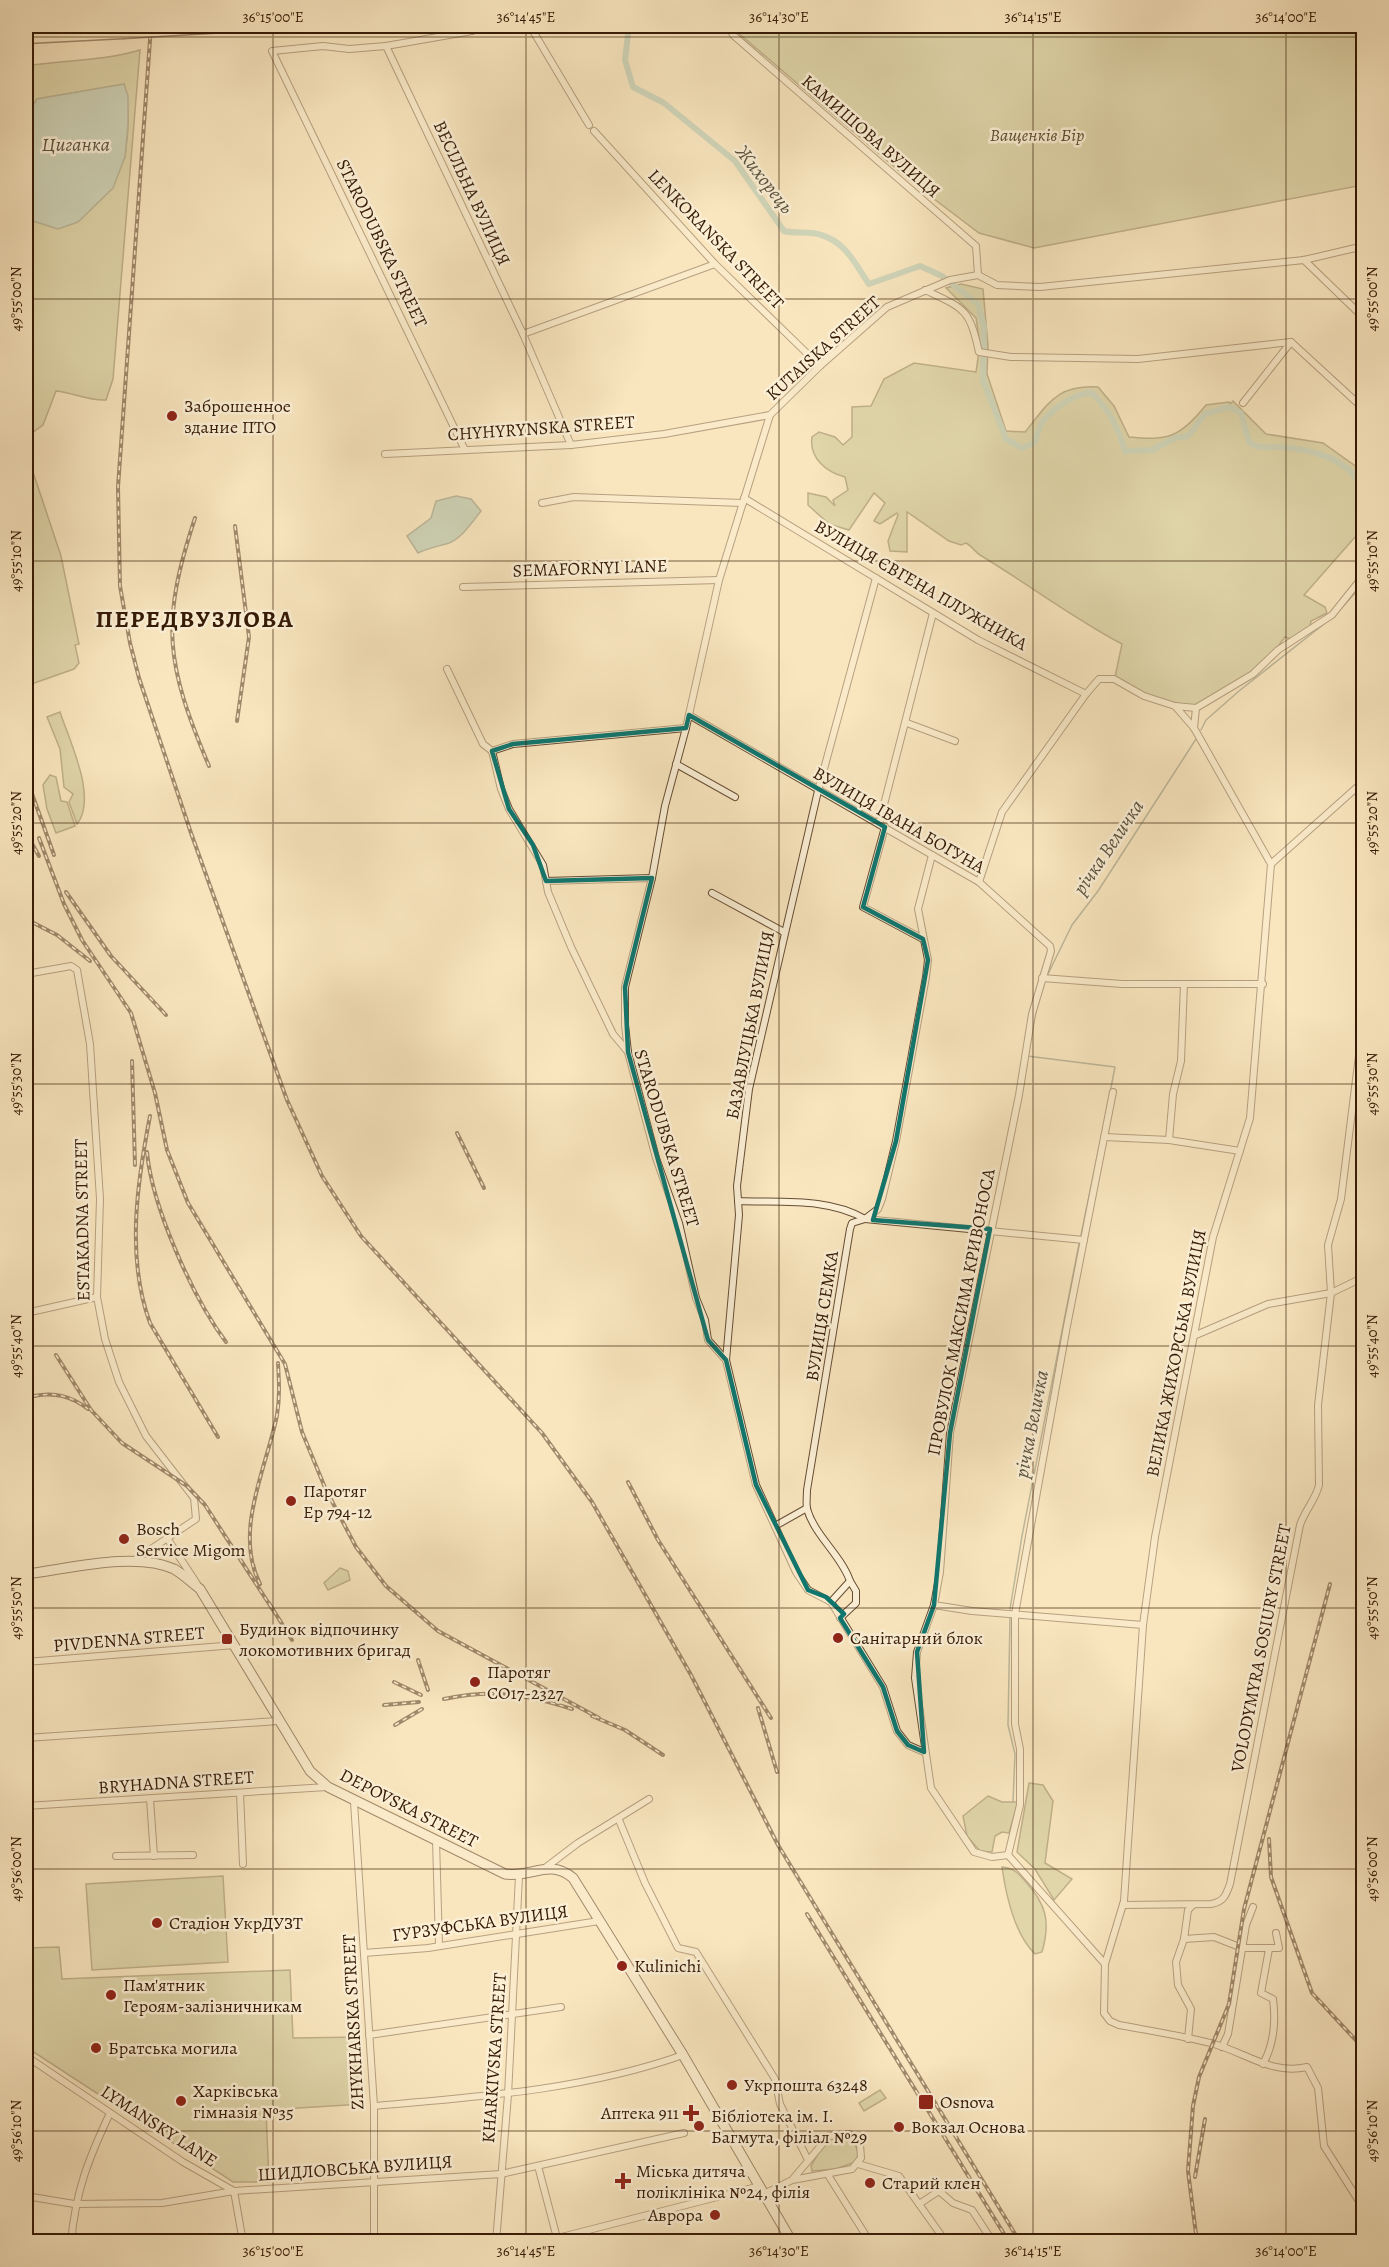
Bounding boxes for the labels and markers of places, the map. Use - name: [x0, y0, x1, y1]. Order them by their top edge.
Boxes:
- place label: Заброшенное здание ПТО: [184, 394, 291, 439]
- marker: Заброшенное здание ПТО: [165, 409, 179, 423]
- place label: Паротяг Ер 794-12: [303, 1479, 373, 1524]
- marker: Паротяг Ер 794-12: [284, 1494, 298, 1508]
- place label: Bosch Service Migom: [136, 1517, 246, 1562]
- marker: Bosch Service Migom: [117, 1532, 131, 1546]
- place label: Будинок відпочинку локомотивних бригад: [239, 1617, 411, 1662]
- place label: Санітарний блок: [850, 1626, 983, 1650]
- marker: Санітарний блок: [831, 1631, 845, 1645]
- marker: Будинок відпочинку локомотивних бригад: [220, 1632, 234, 1646]
- place label: Паротяг СО17-2327: [487, 1660, 564, 1705]
- marker: Паротяг СО17-2327: [468, 1675, 482, 1689]
- place label: Стадіон УкрДУЗТ: [169, 1911, 303, 1935]
- marker: Стадіон УкрДУЗТ: [150, 1916, 164, 1930]
- place label: Kulinichi: [634, 1954, 701, 1978]
- marker: Kulinichi: [615, 1959, 629, 1973]
- place label: Пам'ятник Героям-залізничникам: [123, 1973, 302, 2018]
- marker: Пам'ятник Героям-залізничникам: [104, 1988, 118, 2002]
- place label: Братська могила: [108, 2036, 238, 2060]
- marker: Братська могила: [89, 2041, 103, 2055]
- place label: Укрпошта 63248: [744, 2073, 868, 2097]
- marker: Укрпошта 63248: [725, 2078, 739, 2092]
- place label: Харківська гімназія №35: [193, 2079, 294, 2124]
- place label: Osnova: [940, 2090, 995, 2114]
- marker: Osnova: [917, 2093, 935, 2111]
- marker: Харківська гімназія №35: [174, 2094, 188, 2108]
- place label: Аптека 911: [600, 2101, 679, 2125]
- place label: Бібліотека ім. І. Багмута, філіал №29: [711, 2104, 867, 2149]
- marker: Аптека 911: [684, 2106, 698, 2120]
- place label: Вокзал Основа: [911, 2115, 1026, 2139]
- marker: Бібліотека ім. І. Багмута, філіал №29: [692, 2119, 706, 2133]
- marker: Вокзал Основа: [892, 2120, 906, 2134]
- place label: Міська дитяча поліклініка №24, філія: [636, 2159, 810, 2204]
- place label: Старий клен: [882, 2171, 981, 2195]
- marker: Міська дитяча поліклініка №24, філія: [614, 2172, 632, 2190]
- marker: Старий клен: [863, 2176, 877, 2190]
- place label: Аврора: [647, 2203, 704, 2227]
- marker: Аврора: [708, 2208, 722, 2222]

